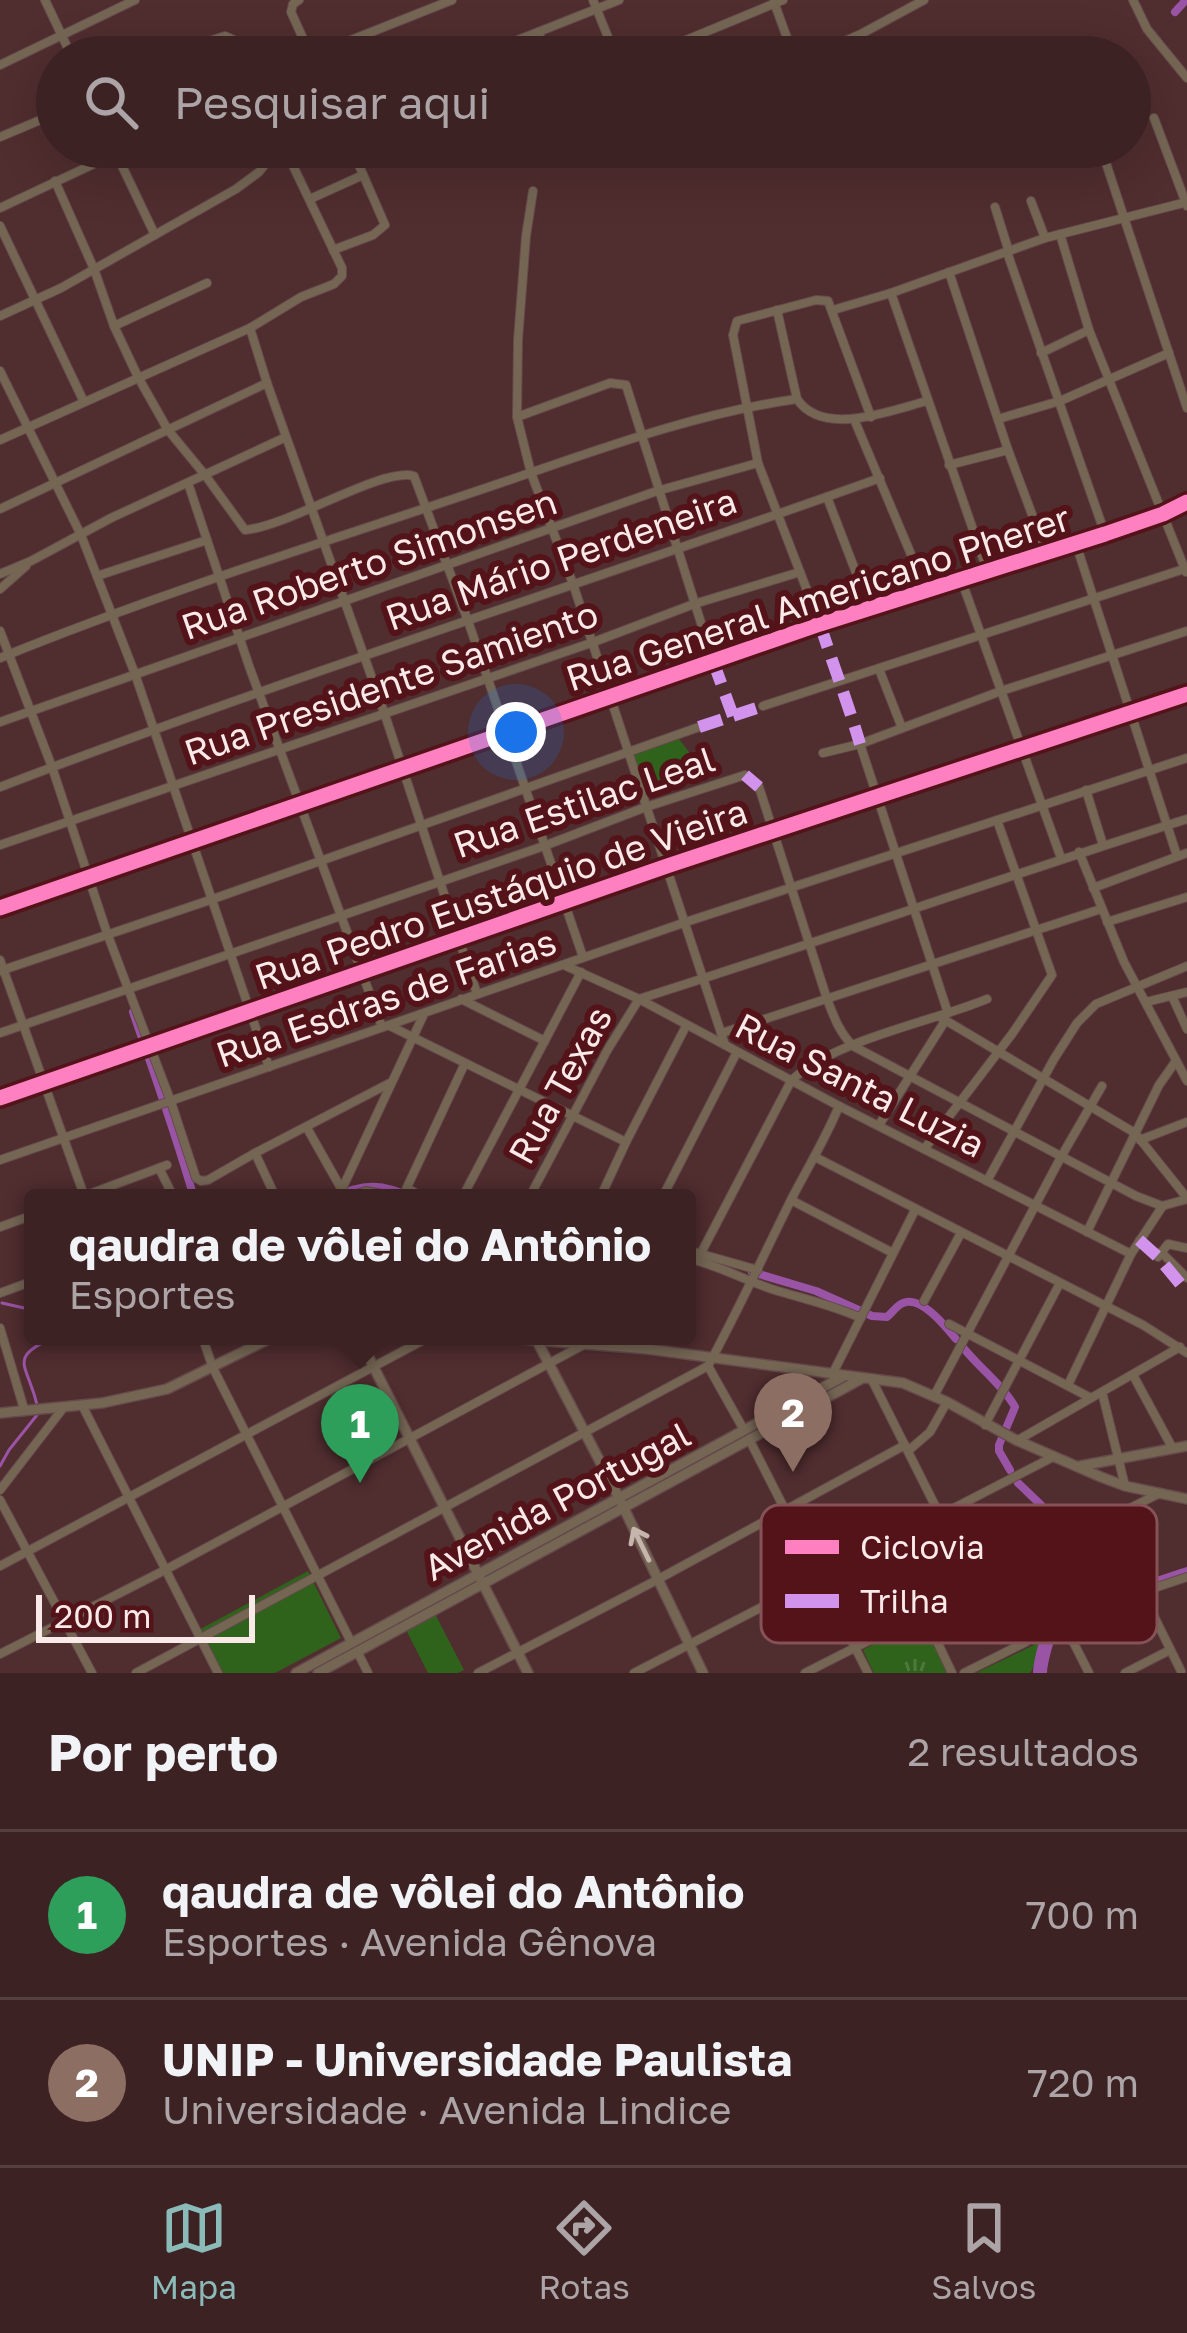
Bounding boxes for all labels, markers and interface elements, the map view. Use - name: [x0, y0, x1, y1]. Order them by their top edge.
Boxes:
- search box: [36, 36, 1151, 168]
- icon: search: [78, 69, 144, 135]
- text: Pesquisar aqui: [174, 75, 490, 129]
- street label: Rua Mário Perdeneira: [380, 478, 742, 639]
- street label: Rua Roberto Simonsen: [176, 479, 562, 648]
- street label: Rua General Americano Pherer: [561, 496, 1075, 699]
- street label: Rua Presidente Samiento: [178, 591, 603, 774]
- your location: [486, 702, 546, 762]
- street label: Rua Estilac Leal: [448, 737, 720, 866]
- street label: Rua Pedro Eustáquio de Vieira: [249, 789, 752, 998]
- street label: Rua Esdras de Farias: [210, 919, 561, 1076]
- street label: Rua Texas: [499, 999, 620, 1171]
- street label: Rua Santa Luzia: [729, 1003, 992, 1166]
- popup: [24, 1189, 696, 1345]
- text: qaudra de vôlei do Antônio: [69, 1217, 651, 1271]
- text: Esportes: [69, 1271, 236, 1318]
- pin: 2: [754, 1373, 832, 1472]
- pin: 1: [321, 1384, 399, 1483]
- street label: Avenida Portugal: [416, 1412, 697, 1589]
- legend: [761, 1505, 1157, 1643]
- one-way arrow: [629, 1526, 652, 1562]
- text: Ciclovia: [860, 1527, 985, 1566]
- text: Trilha: [860, 1581, 949, 1620]
- scale bar: [36, 1589, 255, 1642]
- text: 200 m: [54, 1596, 152, 1635]
- text: Por perto: [48, 1721, 278, 1782]
- text: 2 resultados: [908, 1728, 1139, 1775]
- text: qaudra de vôlei do Antônio: [162, 1864, 744, 1918]
- text: 1: [77, 1891, 97, 1938]
- text: 700 m: [1026, 1891, 1139, 1938]
- text: Esportes · Avenida Gênova: [162, 1918, 657, 1965]
- text: UNIP - Universidade Paulista: [162, 2032, 792, 2086]
- text: 2: [75, 2059, 99, 2106]
- text: 720 m: [1027, 2059, 1139, 2106]
- text: Universidade · Avenida Lindice: [162, 2086, 731, 2133]
- tab: Mapa: [151, 2195, 237, 2306]
- tab: Rotas: [538, 2195, 630, 2306]
- tab: Salvos: [931, 2195, 1036, 2306]

